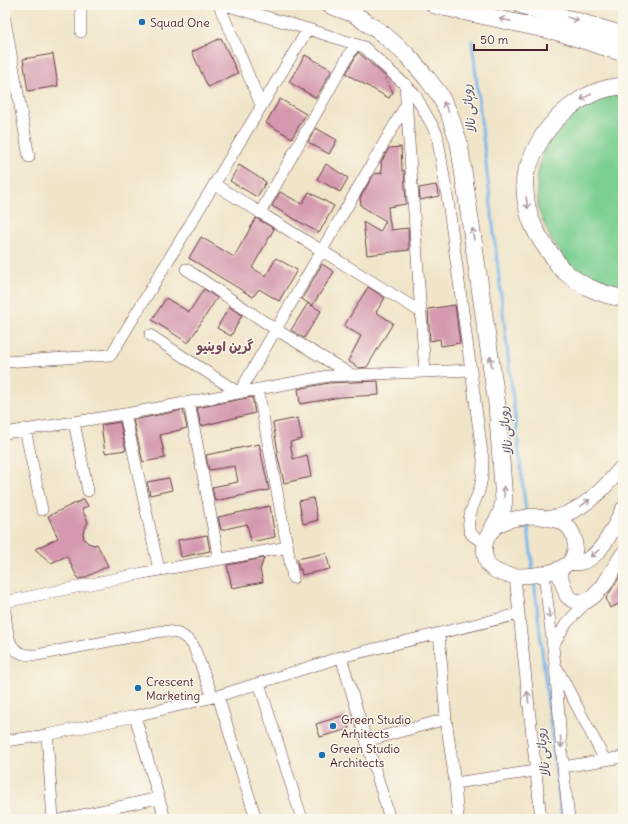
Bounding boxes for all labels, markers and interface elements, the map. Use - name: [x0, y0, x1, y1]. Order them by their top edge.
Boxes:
- place label: Squad One: [150, 15, 210, 30]
- one-way arrow: [499, 16, 512, 24]
- one-way arrow: [566, 16, 579, 23]
- marker: Squad One: [137, 17, 147, 27]
- scale bar: [474, 26, 547, 52]
- text: 50 m: [480, 32, 509, 47]
- water label: روہائی نالا: [458, 83, 482, 135]
- one-way arrow: [580, 94, 592, 102]
- one-way arrow: [441, 102, 449, 114]
- one-way arrow: [523, 196, 531, 209]
- one-way arrow: [469, 228, 477, 241]
- district label: گرین اوینیو: [195, 338, 254, 355]
- one-way arrow: [488, 356, 495, 369]
- water label: روہائی نالا: [495, 405, 519, 457]
- one-way arrow: [500, 486, 507, 499]
- one-way arrow: [580, 498, 591, 507]
- one-way arrow: [590, 549, 601, 558]
- one-way arrow: [545, 606, 553, 619]
- place label: Crescent Marketing: [146, 674, 200, 703]
- marker: Crescent Marketing: [133, 683, 143, 693]
- one-way arrow: [524, 691, 531, 704]
- place label: Green Studio Arhitects: [341, 712, 411, 741]
- marker: Green Studio Arhitects: [328, 721, 338, 731]
- water label: روہائی نالا: [532, 727, 556, 779]
- one-way arrow: [558, 735, 565, 748]
- place label: Green Studio Architects: [330, 741, 400, 770]
- marker: Green Studio Architects: [317, 750, 327, 760]

